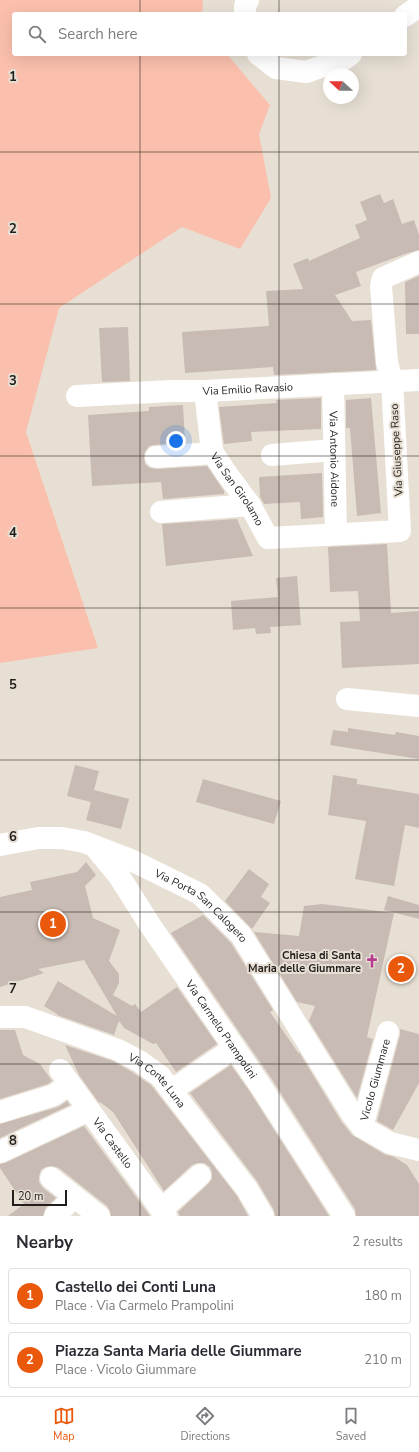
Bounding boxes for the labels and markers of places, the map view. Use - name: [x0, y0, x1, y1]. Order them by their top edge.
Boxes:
- pin: 1: [40, 909, 66, 939]
- place label: Chiesa di Santa Maria delle Giummare: [248, 948, 361, 976]
- church icon: Chiesa di Santa Maria delle Giummare: [364, 953, 380, 969]
- pin: 2: [388, 954, 414, 984]

